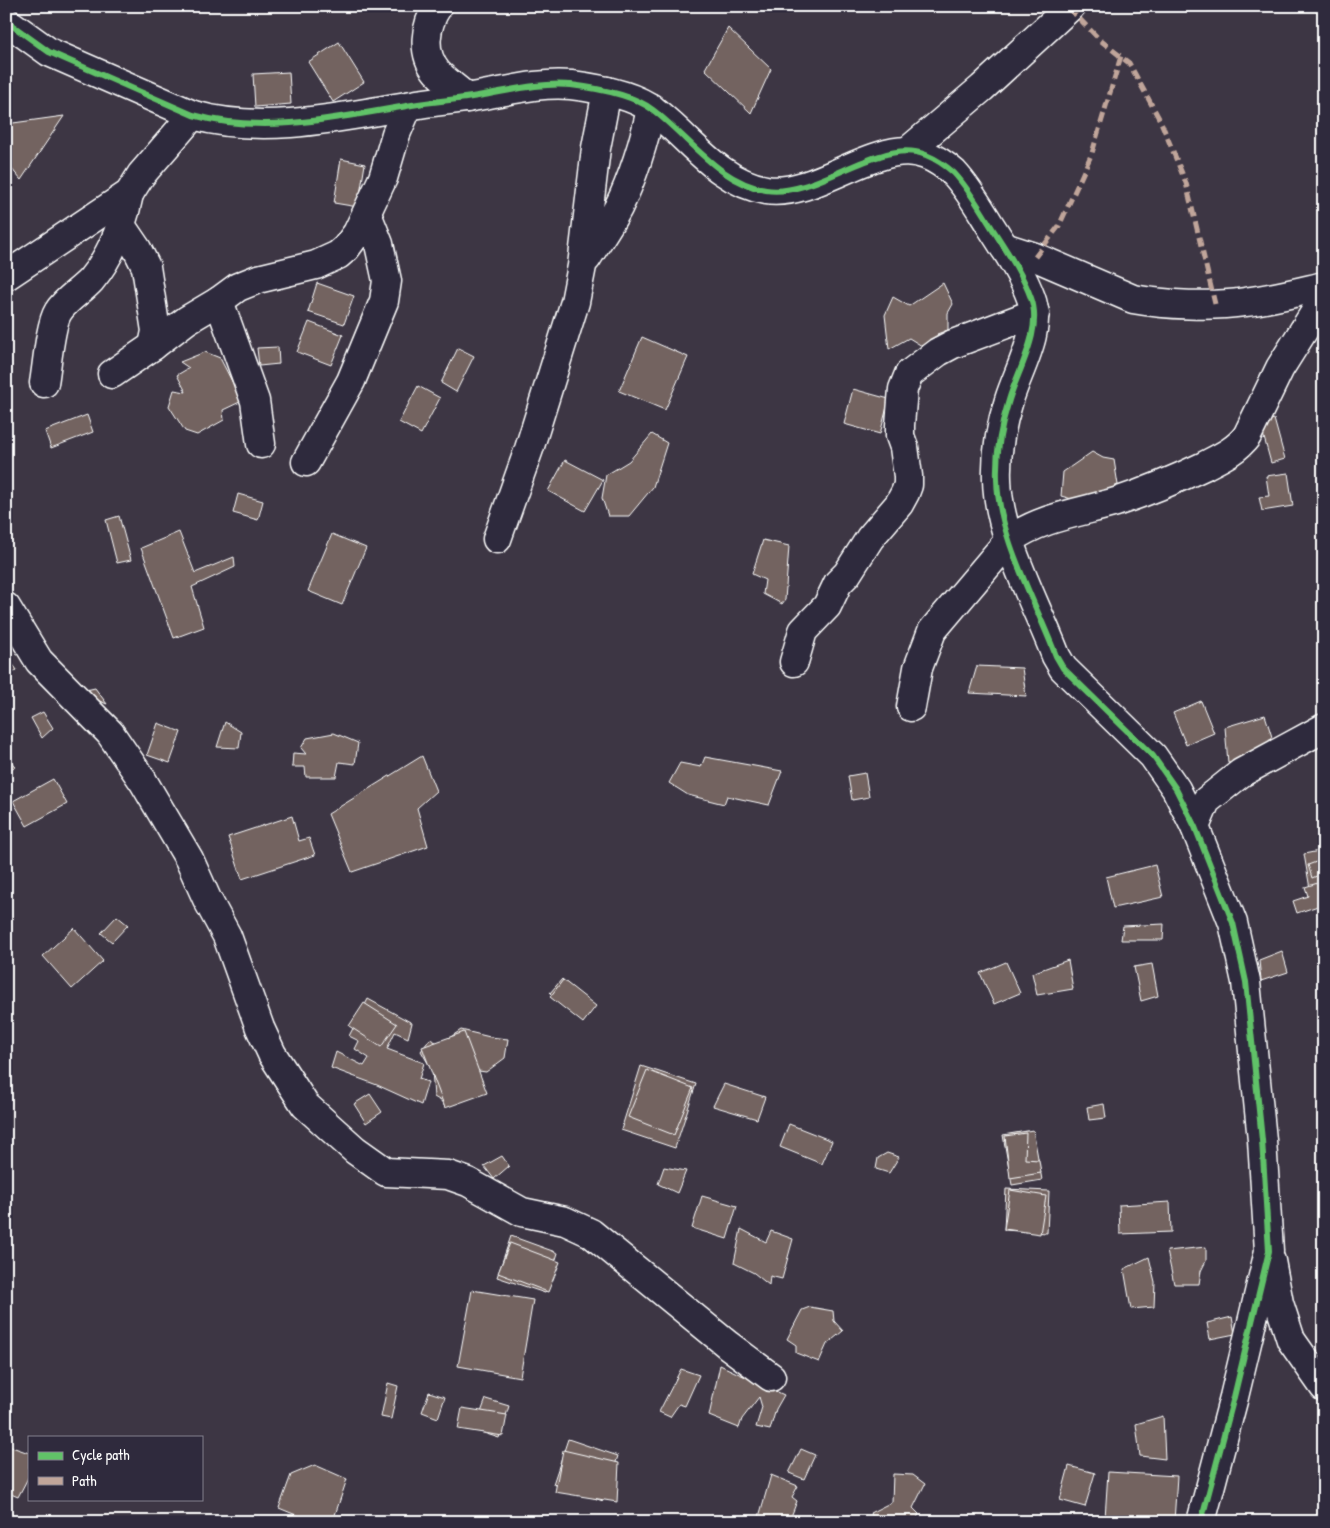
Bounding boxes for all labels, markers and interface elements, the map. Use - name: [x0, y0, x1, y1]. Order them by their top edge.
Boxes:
- legend: [28, 1436, 202, 1500]
- text: Cycle path: [72, 1444, 130, 1465]
- text: Path: [72, 1470, 97, 1491]

